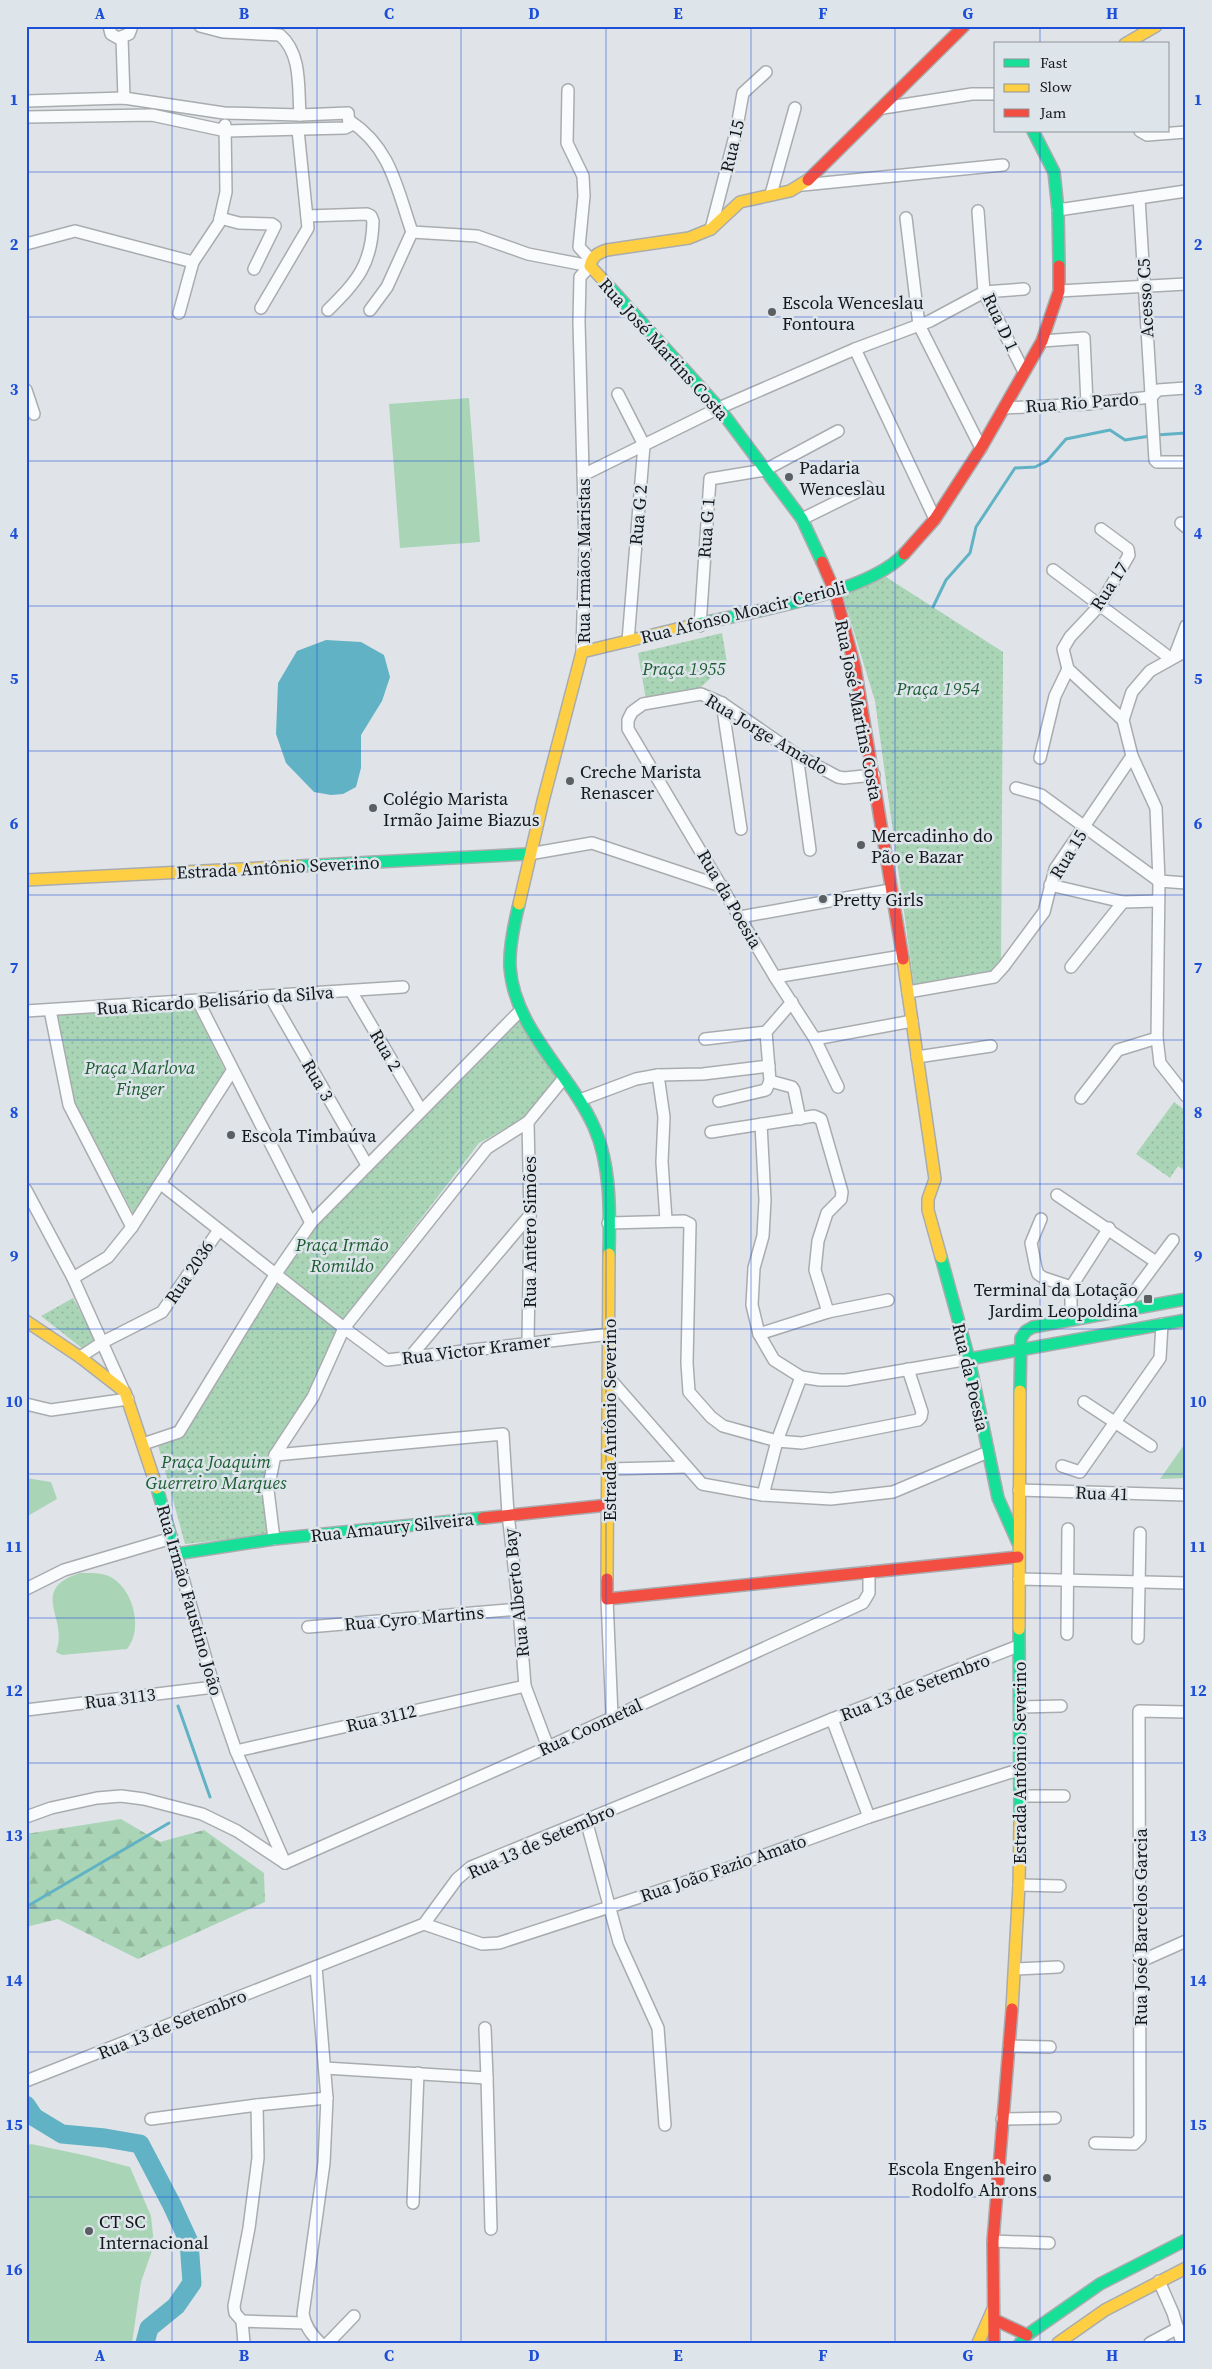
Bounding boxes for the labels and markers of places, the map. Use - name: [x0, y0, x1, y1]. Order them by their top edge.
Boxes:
- place label: Escola Wenceslau Fontoura: [782, 290, 924, 336]
- marker: Escola Wenceslau Fontoura: [766, 306, 778, 318]
- place label: Padaria Wenceslau: [799, 455, 886, 501]
- marker: Padaria Wenceslau: [783, 471, 795, 483]
- place label: Creche Marista Renascer: [580, 759, 702, 805]
- marker: Creche Marista Renascer: [564, 775, 576, 787]
- place label: Colégio Marista Irmão Jaime Biazus: [383, 786, 540, 832]
- marker: Colégio Marista Irmão Jaime Biazus: [367, 802, 379, 814]
- place label: Mercadinho do Pão e Bazar: [871, 823, 993, 869]
- marker: Mercadinho do Pão e Bazar: [855, 839, 867, 851]
- place label: Pretty Girls: [833, 887, 924, 912]
- marker: Pretty Girls: [817, 893, 829, 905]
- place label: Escola Timbaúva: [241, 1123, 377, 1148]
- marker: Escola Timbaúva: [225, 1129, 237, 1141]
- place label: Terminal da Lotação Jardim Leopoldina: [974, 1277, 1139, 1323]
- marker: Terminal da Lotação Jardim Leopoldina: [1142, 1293, 1154, 1305]
- place label: Escola Engenheiro Rodolfo Ahrons: [888, 2156, 1037, 2202]
- marker: Escola Engenheiro Rodolfo Ahrons: [1041, 2172, 1053, 2184]
- place label: CT SC Internacional: [99, 2209, 209, 2255]
- marker: CT SC Internacional: [83, 2225, 95, 2237]

